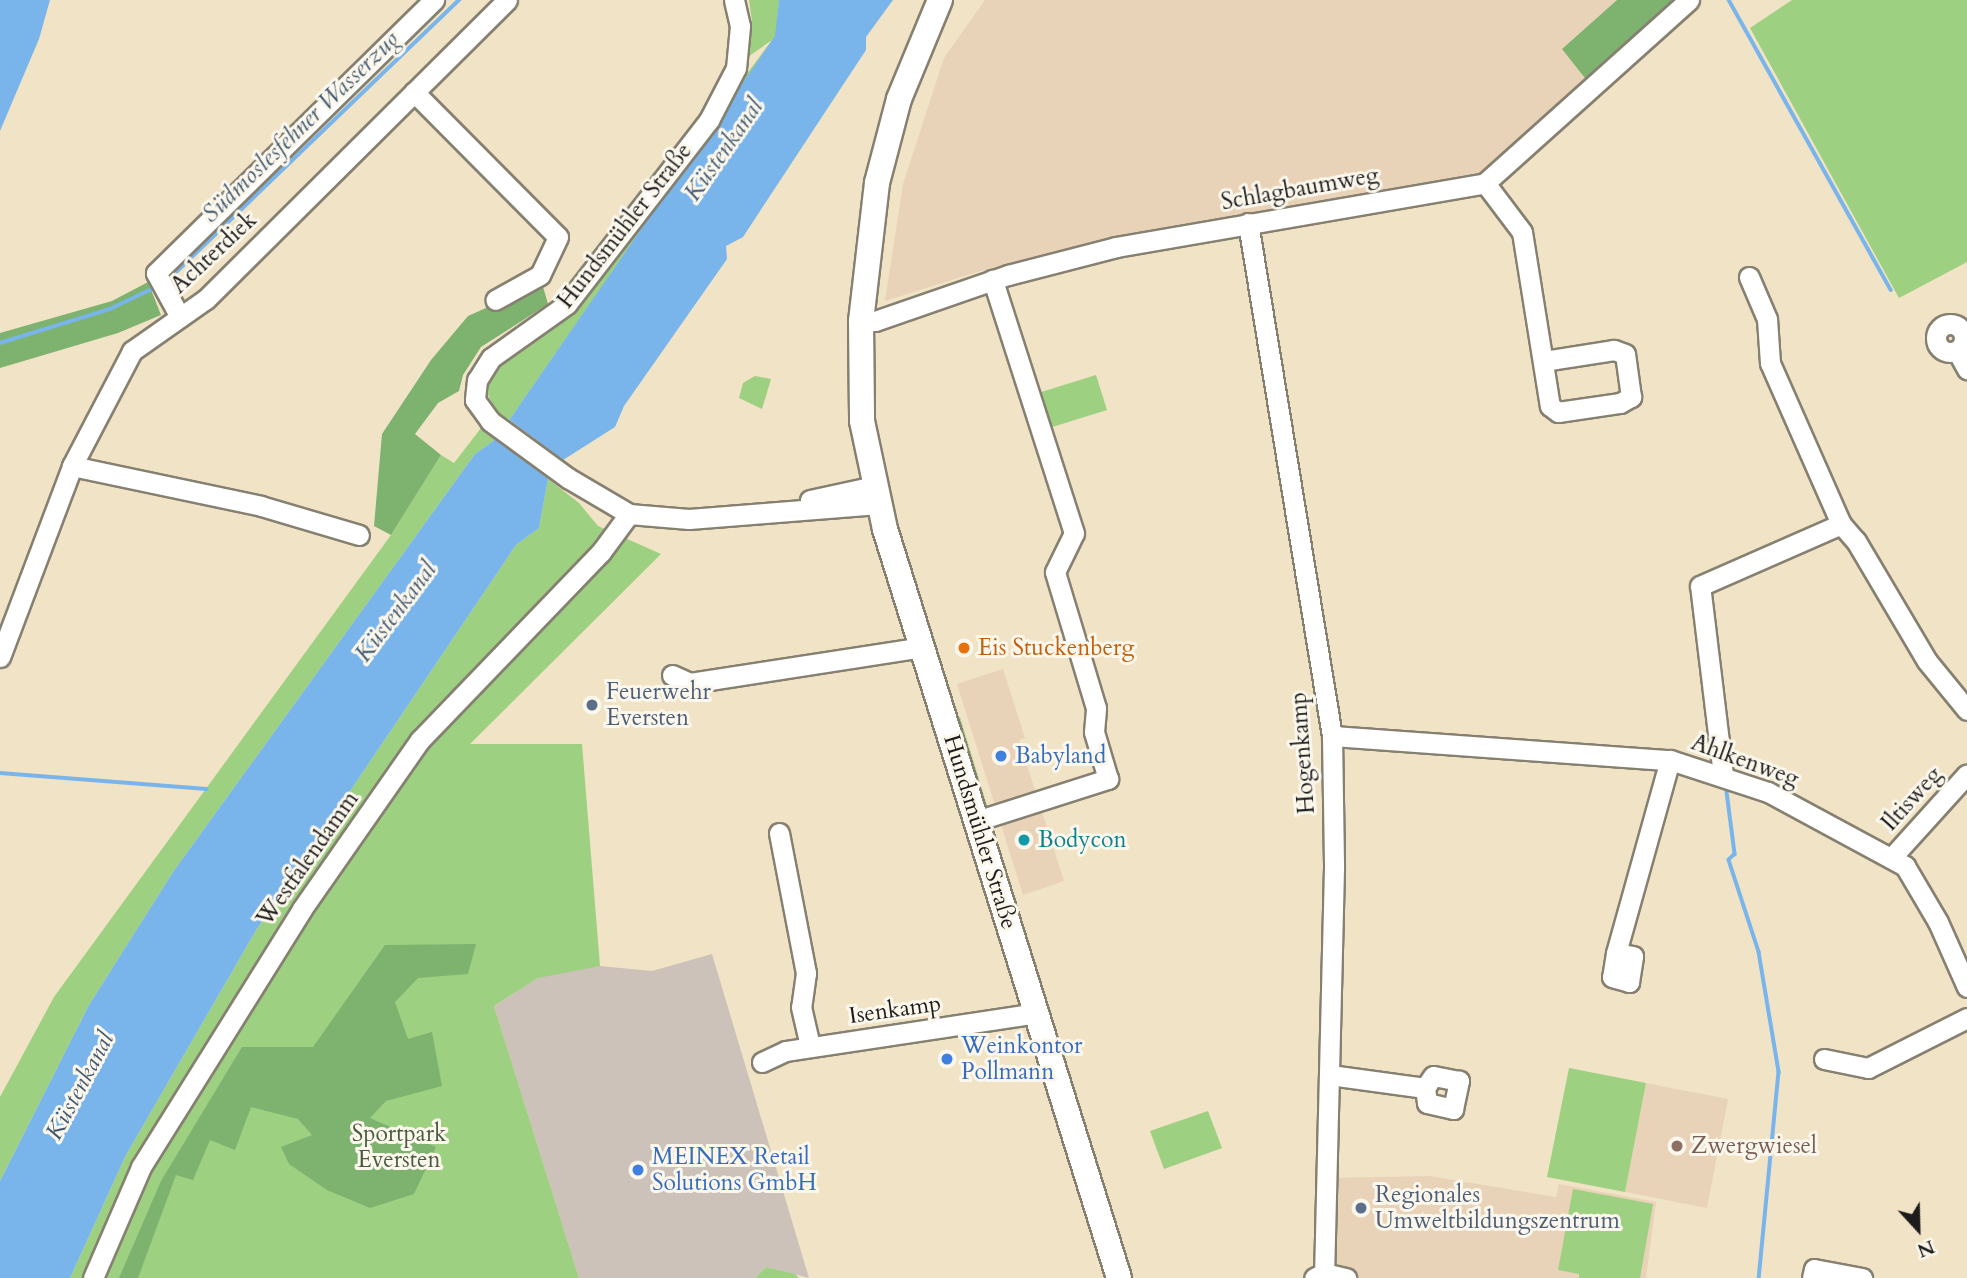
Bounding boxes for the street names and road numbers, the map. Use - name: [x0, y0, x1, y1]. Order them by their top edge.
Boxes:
- street label: Hundsmühler Straße: [552, 138, 698, 314]
- street label: Schlagbaumweg: [1219, 162, 1381, 216]
- street label: Achterdiek: [165, 206, 263, 300]
- street label: Hogenkamp: [1285, 691, 1321, 815]
- street label: Ahlkenweg: [1687, 729, 1803, 793]
- street label: Hundsmühler Straße: [937, 732, 1023, 932]
- street label: Iltisweg: [1876, 761, 1948, 837]
- street label: Westfalendamm: [251, 786, 365, 932]
- street label: Isenkamp: [847, 990, 943, 1030]

